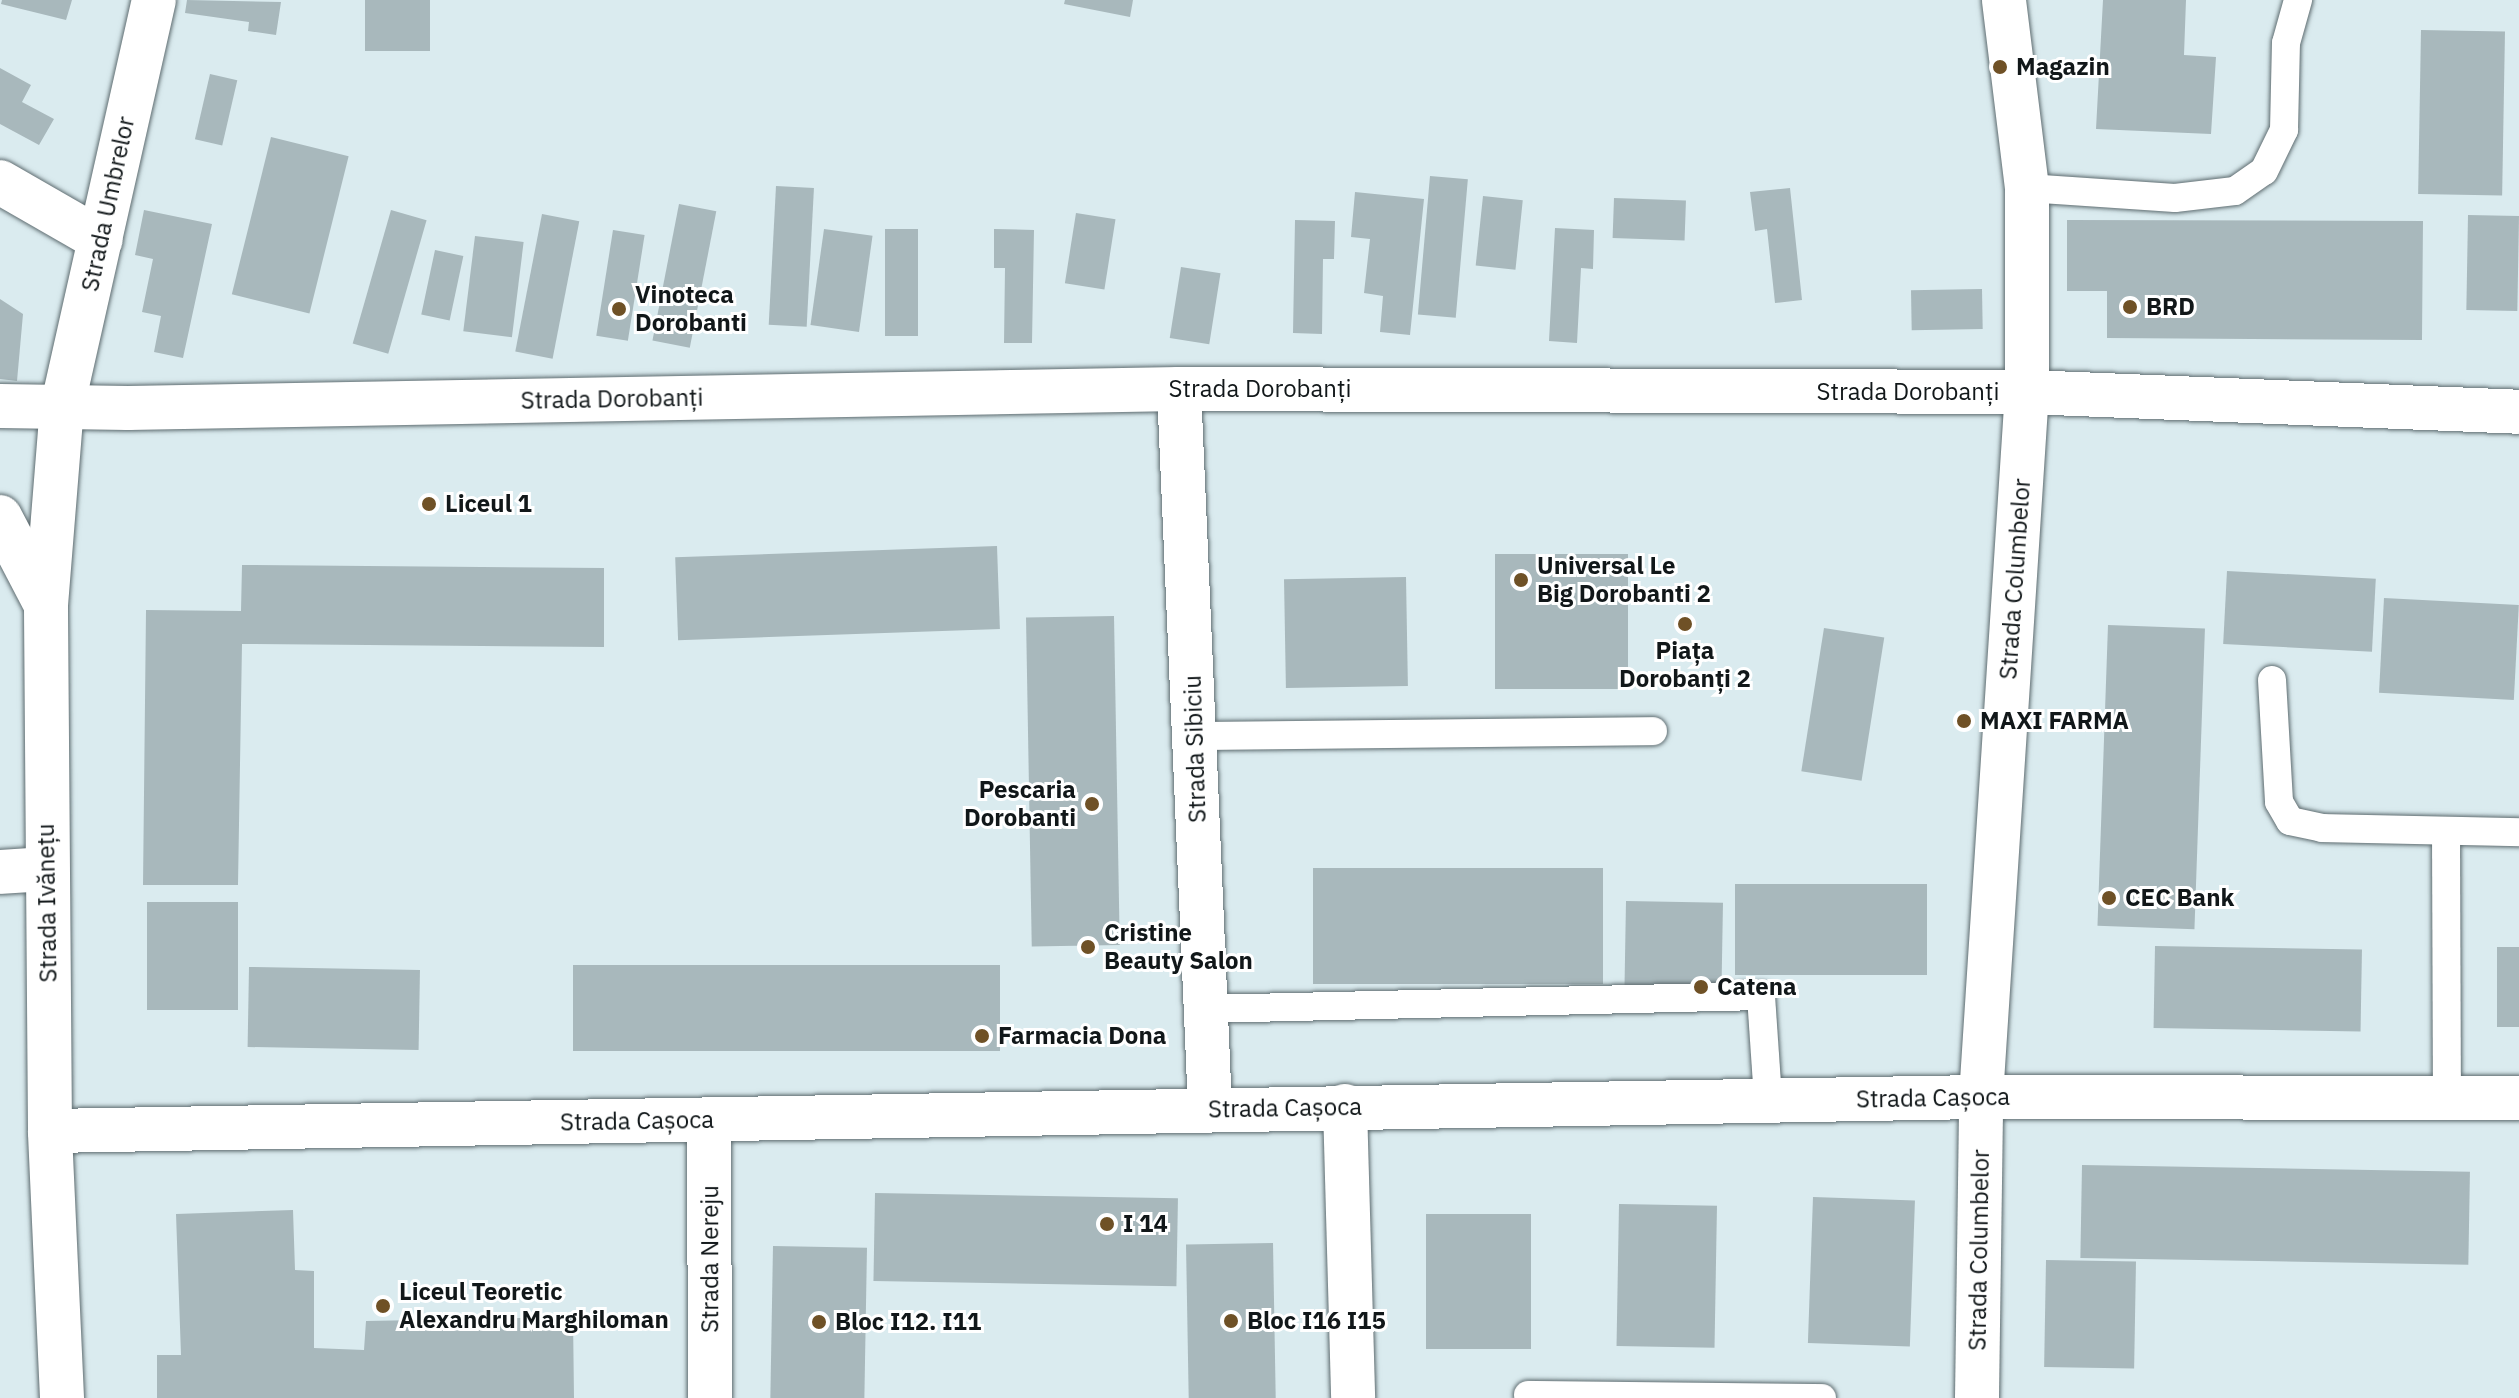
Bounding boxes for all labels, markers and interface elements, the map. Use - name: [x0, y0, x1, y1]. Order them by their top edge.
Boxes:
- place label: Magazin: [2016, 53, 2110, 81]
- marker: Magazin: [1991, 58, 2009, 76]
- street label: Strada Umbrelor: [75, 114, 141, 294]
- place label: Vinoteca Dorobanti: [635, 281, 747, 337]
- place label: BRD: [2146, 293, 2195, 321]
- marker: BRD: [2121, 298, 2139, 316]
- marker: Vinoteca Dorobanti: [610, 300, 628, 318]
- street label: Strada Dorobanți: [1169, 375, 1351, 403]
- street label: Strada Dorobanți: [1817, 378, 1999, 406]
- street label: Strada Dorobanți: [520, 383, 704, 415]
- street label: Strada Columbelor: [1994, 477, 2036, 681]
- place label: Liceul 1: [445, 490, 532, 518]
- marker: Liceul 1: [420, 495, 438, 513]
- place label: Universal Le Big Dorobanti 2: [1537, 552, 1711, 608]
- marker: Universal Le Big Dorobanti 2: [1512, 571, 1530, 589]
- marker: Piața Dorobanți 2: [1676, 615, 1694, 633]
- place label: Piața Dorobanți 2: [1619, 637, 1751, 693]
- street label: Strada Sibiciu: [1178, 675, 1212, 823]
- place label: MAXI FARMA: [1980, 707, 2129, 735]
- marker: MAXI FARMA: [1955, 712, 1973, 730]
- place label: Pescaria Dorobanti: [964, 776, 1076, 832]
- marker: Pescaria Dorobanti: [1083, 795, 1101, 813]
- street label: Strada Ivănețu: [31, 823, 63, 983]
- place label: CEC Bank: [2125, 884, 2234, 912]
- marker: CEC Bank: [2100, 889, 2118, 907]
- place label: Cristine Beauty Salon: [1104, 919, 1253, 975]
- marker: Cristine Beauty Salon: [1079, 938, 1097, 956]
- place label: Catena: [1717, 973, 1797, 1001]
- marker: Catena: [1692, 978, 1710, 996]
- place label: Farmacia Dona: [998, 1022, 1166, 1050]
- marker: Farmacia Dona: [973, 1027, 991, 1045]
- street label: Strada Cașoca: [1856, 1082, 2010, 1114]
- street label: Strada Cașoca: [1208, 1092, 1362, 1124]
- street label: Strada Cașoca: [560, 1105, 714, 1137]
- street label: Strada Columbelor: [1963, 1149, 1995, 1351]
- street label: Strada Nereju: [696, 1185, 724, 1333]
- place label: I 14: [1123, 1210, 1168, 1238]
- marker: I 14: [1098, 1215, 1116, 1233]
- place label: Liceul Teoretic Alexandru Marghiloman: [399, 1278, 669, 1334]
- marker: Liceul Teoretic Alexandru Marghiloman: [374, 1297, 392, 1315]
- place label: Bloc I16 I15: [1247, 1307, 1386, 1335]
- place label: Bloc I12. I11: [835, 1308, 981, 1336]
- marker: Bloc I16 I15: [1222, 1312, 1240, 1330]
- marker: Bloc I12. I11: [810, 1313, 828, 1331]

